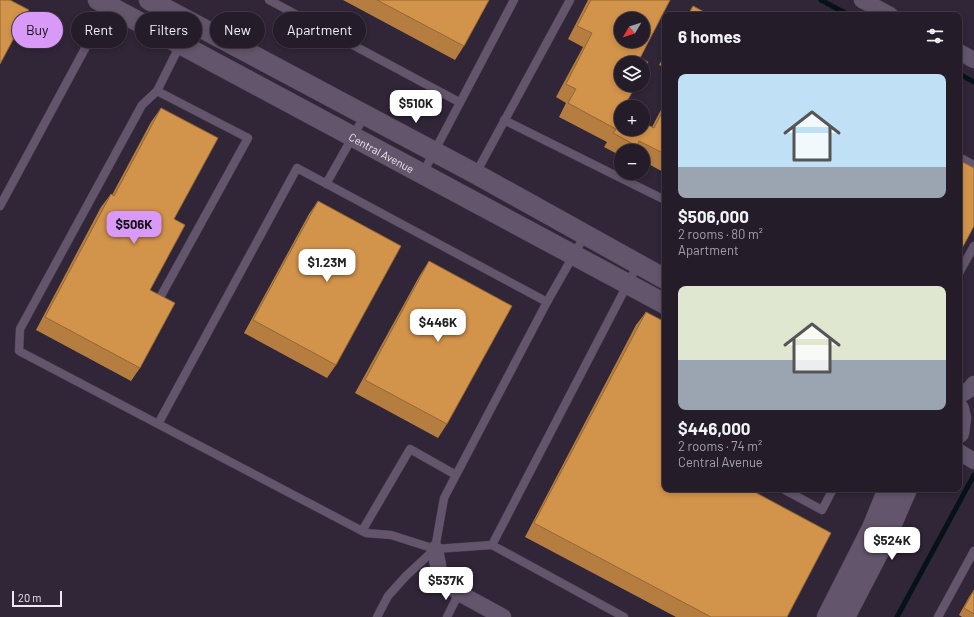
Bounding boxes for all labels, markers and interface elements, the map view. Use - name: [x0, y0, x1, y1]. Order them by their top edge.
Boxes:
- chip: Buy: [12, 12, 63, 48]
- chip: Rent: [71, 12, 127, 48]
- chip: Filters: [135, 12, 202, 48]
- chip: New: [210, 12, 265, 48]
- chip: Apartment: [273, 12, 366, 48]
- north arrow: [614, 12, 650, 48]
- map controls: [614, 12, 650, 180]
- icon: filters: [924, 25, 946, 47]
- text: 6 homes: [678, 26, 741, 46]
- button: layers: [614, 56, 650, 92]
- pin: $510K: [388, 90, 444, 124]
- text: $510K: [399, 95, 433, 111]
- button: +: [614, 100, 650, 136]
- icon: home: [776, 100, 848, 172]
- street label: Central Avenue: [347, 129, 417, 175]
- button: −: [614, 144, 650, 180]
- text: $506,000: [678, 206, 749, 226]
- pin: $506K: [106, 211, 162, 245]
- text: $506K: [116, 216, 152, 232]
- text: 2 rooms · 80 m²: [678, 226, 763, 242]
- text: Apartment: [678, 242, 739, 258]
- pin: $1.23M: [294, 249, 360, 283]
- text: $1.23M: [308, 254, 346, 270]
- pin: $446K: [410, 309, 466, 343]
- icon: home: [776, 312, 848, 384]
- text: $446K: [419, 314, 457, 330]
- text: $446,000: [678, 418, 751, 438]
- text: 2 rooms · 74 m²: [678, 438, 762, 454]
- text: Central Avenue: [678, 454, 763, 470]
- pin: $524K: [864, 527, 920, 561]
- text: $524K: [873, 532, 911, 548]
- pin: $537K: [418, 567, 474, 601]
- text: $537K: [428, 572, 464, 588]
- scale bar: [12, 589, 62, 608]
- text: 20 m: [18, 591, 41, 604]

